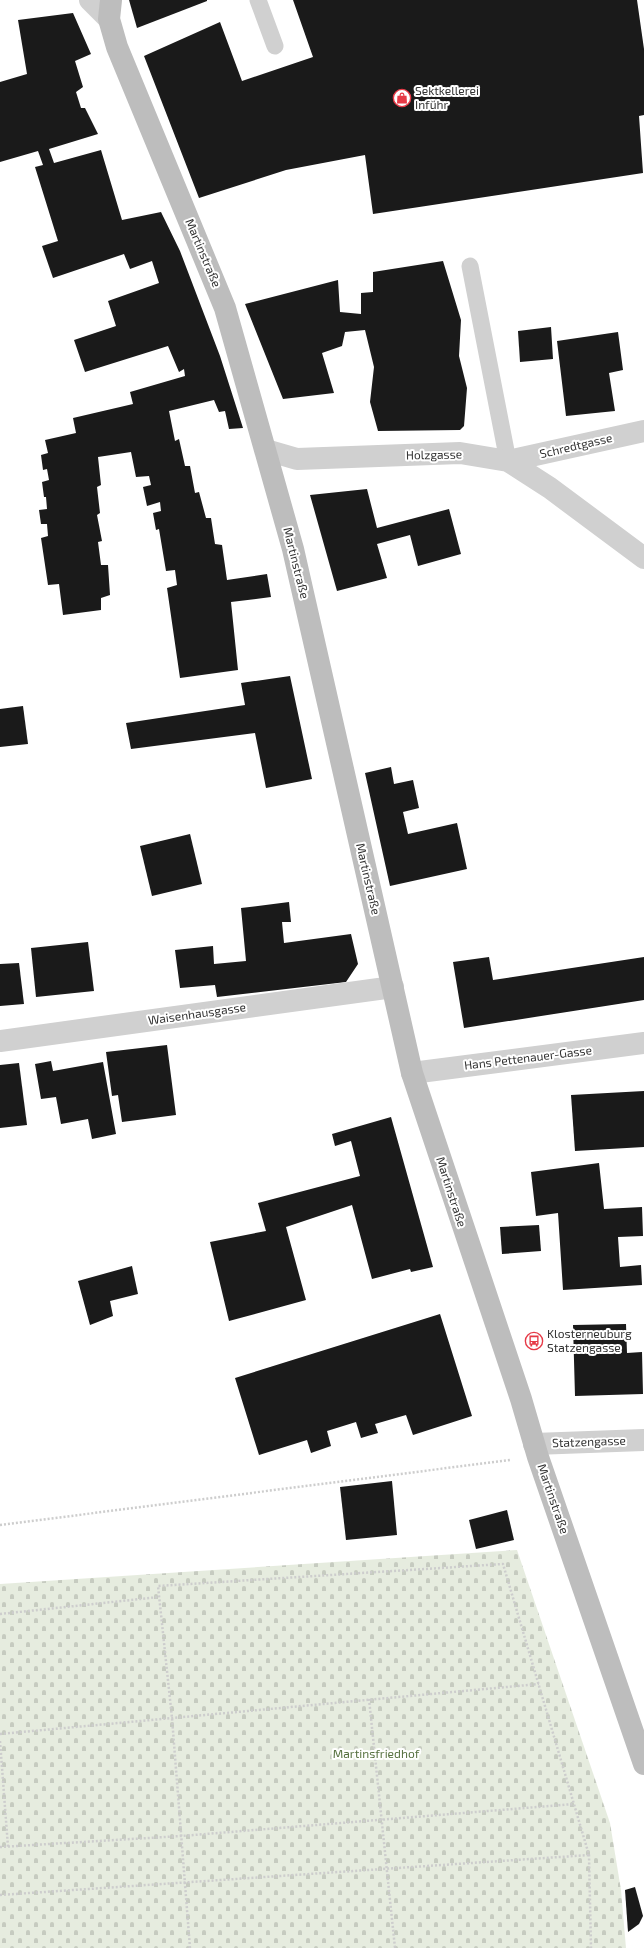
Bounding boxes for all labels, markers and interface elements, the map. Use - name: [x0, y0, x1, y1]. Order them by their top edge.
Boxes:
- place label: Sektkellerei Inführ: [415, 83, 479, 111]
- shop icon: Sektkellerei Inführ: [392, 88, 412, 108]
- street label: Martinstraße: [183, 216, 225, 289]
- street label: Schredtgasse: [538, 430, 613, 460]
- street label: Holzgasse: [406, 447, 462, 461]
- street label: Martinstraße: [281, 526, 313, 600]
- street label: Martinstraße: [354, 842, 384, 916]
- street label: Waisenhausgasse: [147, 999, 247, 1027]
- street label: Hans Pettenauer-Gasse: [463, 1042, 593, 1072]
- street label: Martinstraße: [434, 1155, 470, 1229]
- place label: Klosterneuburg Statzengasse: [547, 1326, 632, 1354]
- bus stop icon: Klosterneuburg Statzengasse: [524, 1331, 544, 1351]
- street label: Statzengasse: [552, 1433, 626, 1449]
- street label: Martinstraße: [535, 1462, 572, 1535]
- park label: Martinsfriedhof: [333, 1746, 420, 1760]

